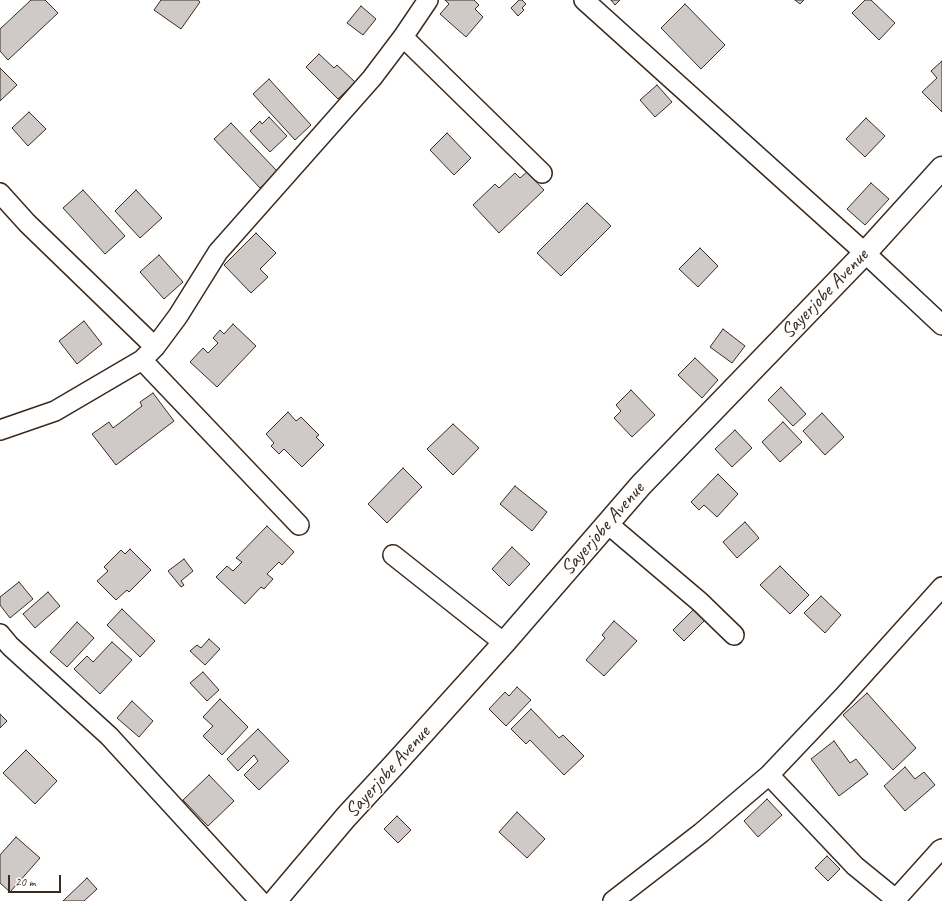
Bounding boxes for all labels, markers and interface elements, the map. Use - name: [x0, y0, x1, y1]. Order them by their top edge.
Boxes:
- street label: Sayerjobe Avenue: [776, 244, 874, 344]
- street label: Sayerjobe Avenue: [556, 478, 650, 580]
- street label: Sayerjobe Avenue: [340, 721, 436, 823]
- scale bar: [10, 867, 63, 893]
- text: 20 m: [15, 874, 35, 890]

